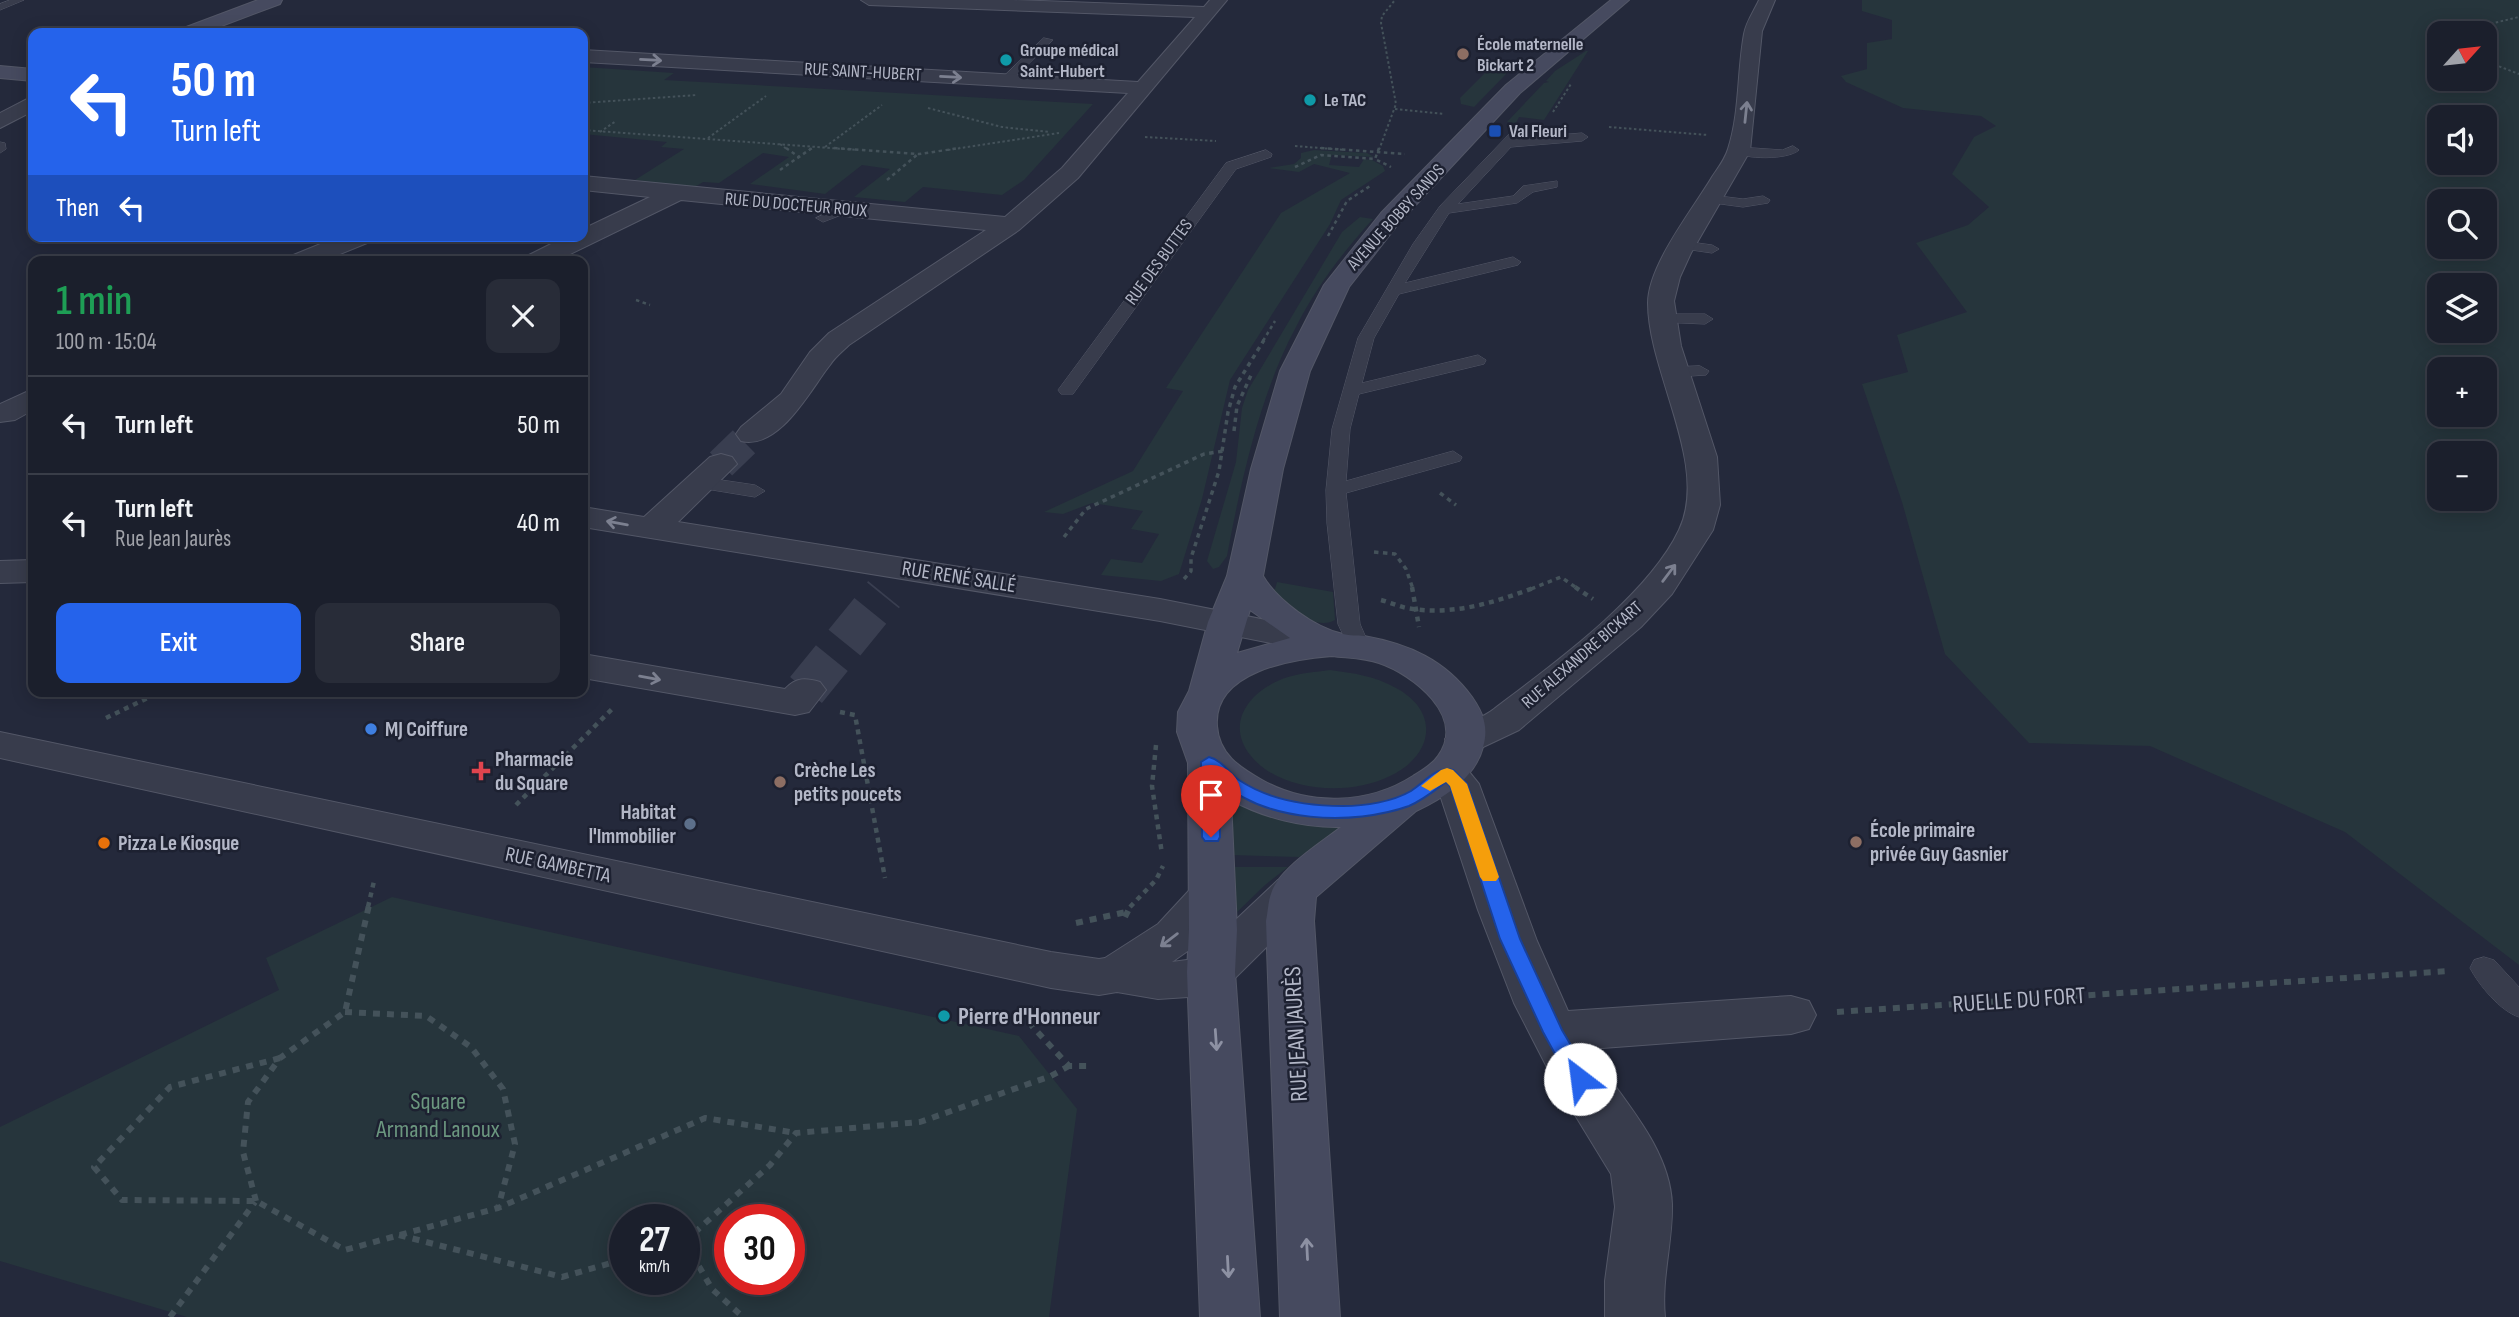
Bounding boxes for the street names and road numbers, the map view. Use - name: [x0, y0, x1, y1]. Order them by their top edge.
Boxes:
- street label: RUE SAINT-HUBERT: [804, 58, 922, 86]
- street label: AVENUE BOBBY SANDS: [1342, 160, 1449, 275]
- street label: RUE DU DOCTEUR ROUX: [724, 188, 868, 222]
- street label: RUE DES BUTTES: [1121, 215, 1197, 309]
- street label: RUE RENÉ SALLÉ: [900, 556, 1018, 598]
- street label: RUE ALEXANDRE BICKART: [1517, 597, 1647, 713]
- street label: RUE GAMBETTA: [503, 842, 614, 889]
- street label: RUE JEAN JAURÈS: [1278, 966, 1314, 1102]
- street label: RUELLE DU FORT: [1952, 981, 2087, 1019]

